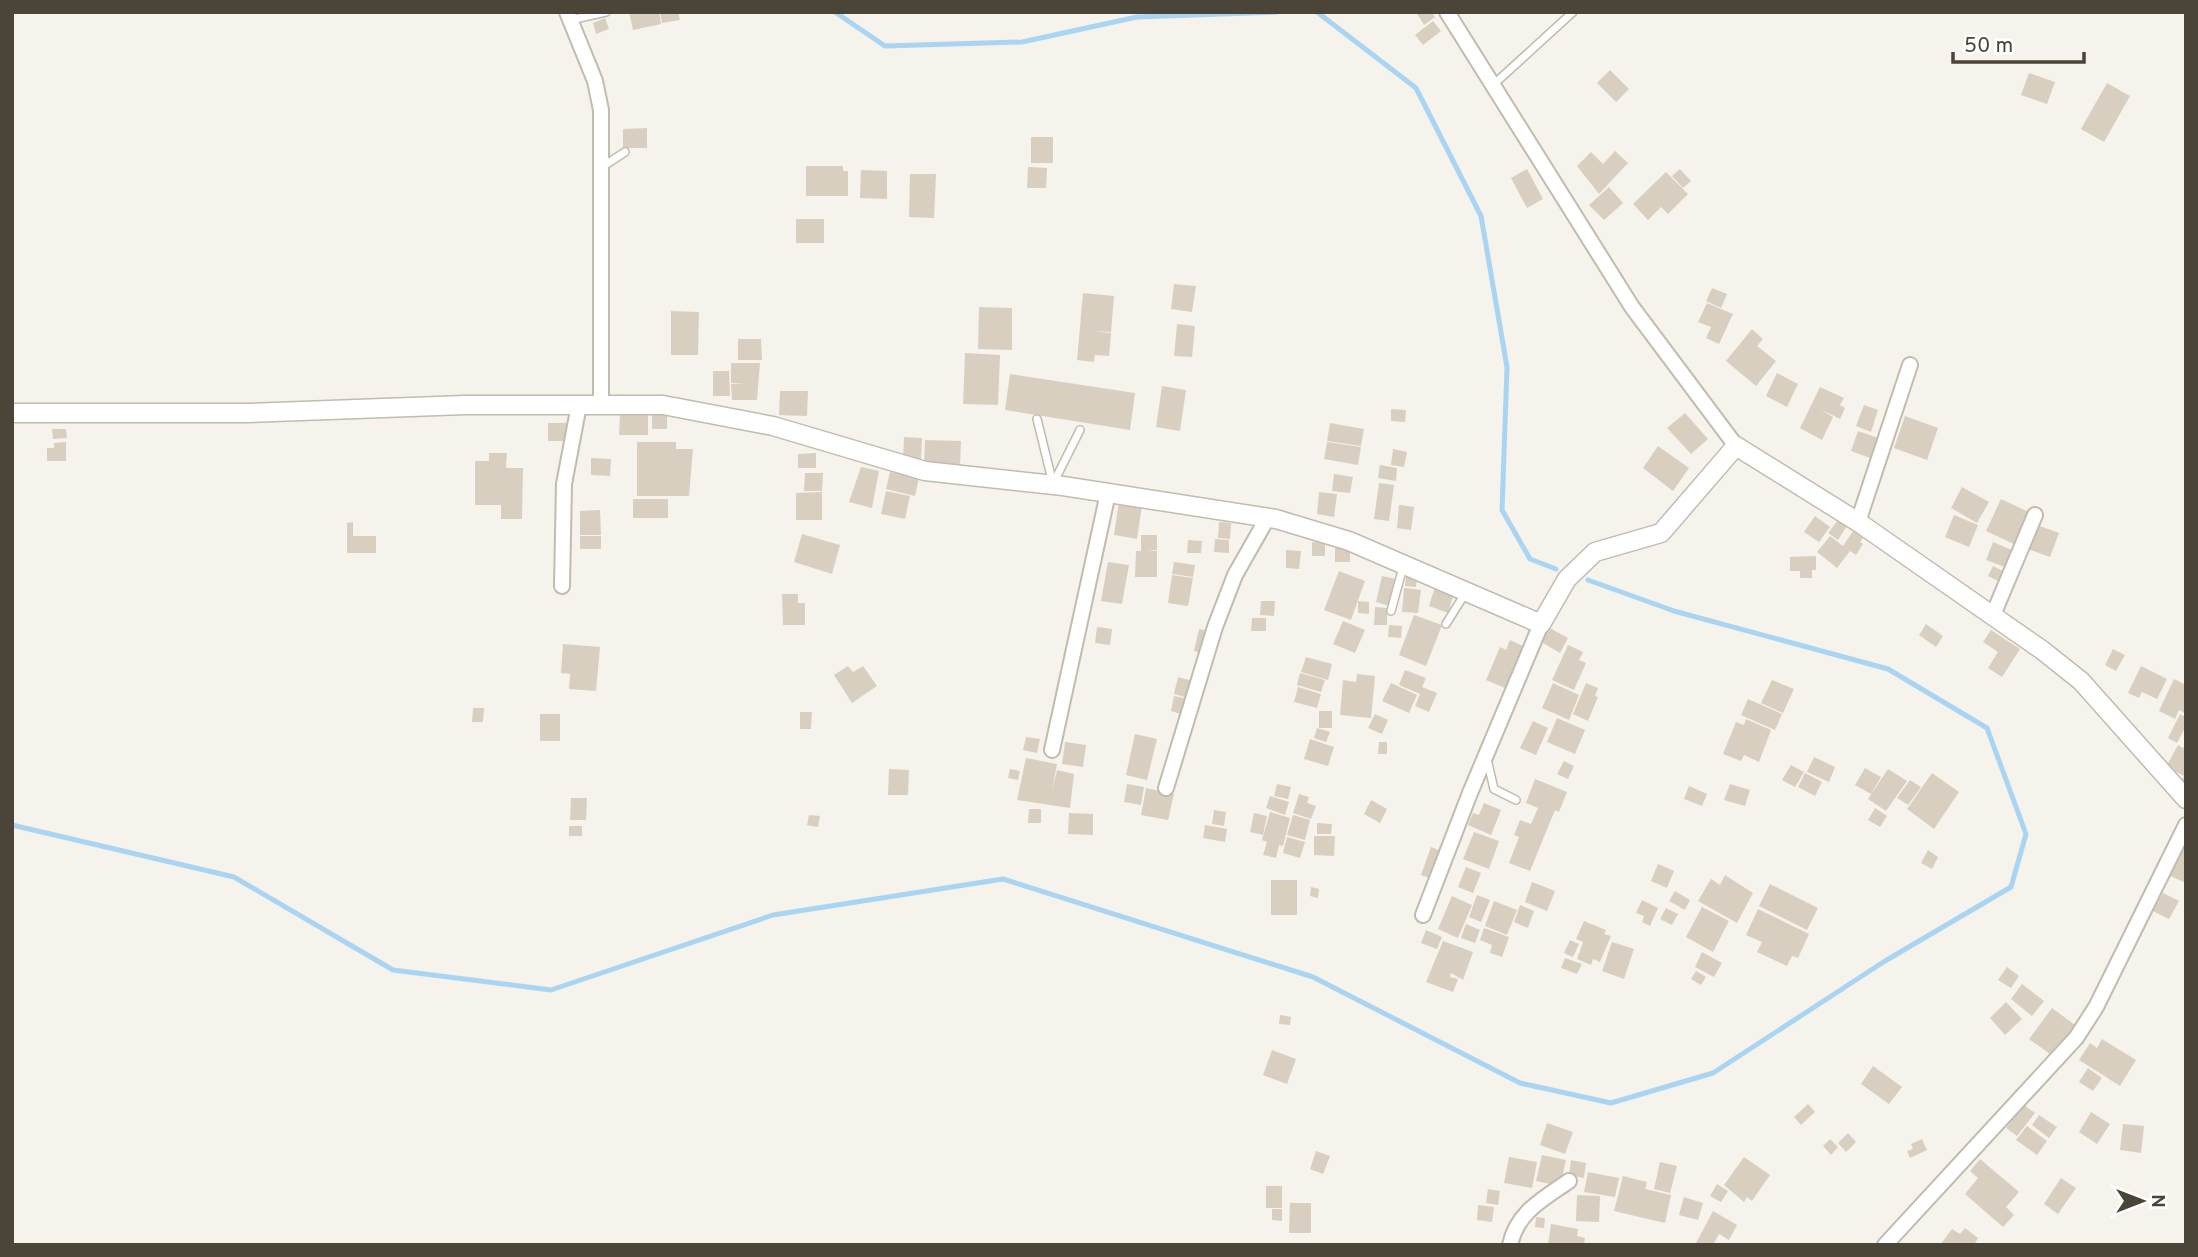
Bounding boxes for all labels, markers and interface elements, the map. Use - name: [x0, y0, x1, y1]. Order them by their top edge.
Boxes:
- scale bar: [1953, 21, 2084, 65]
- text: 50 m: [1964, 33, 2013, 60]
- north arrow: [2107, 1166, 2177, 1236]
- text: N: [2145, 1194, 2169, 1208]

